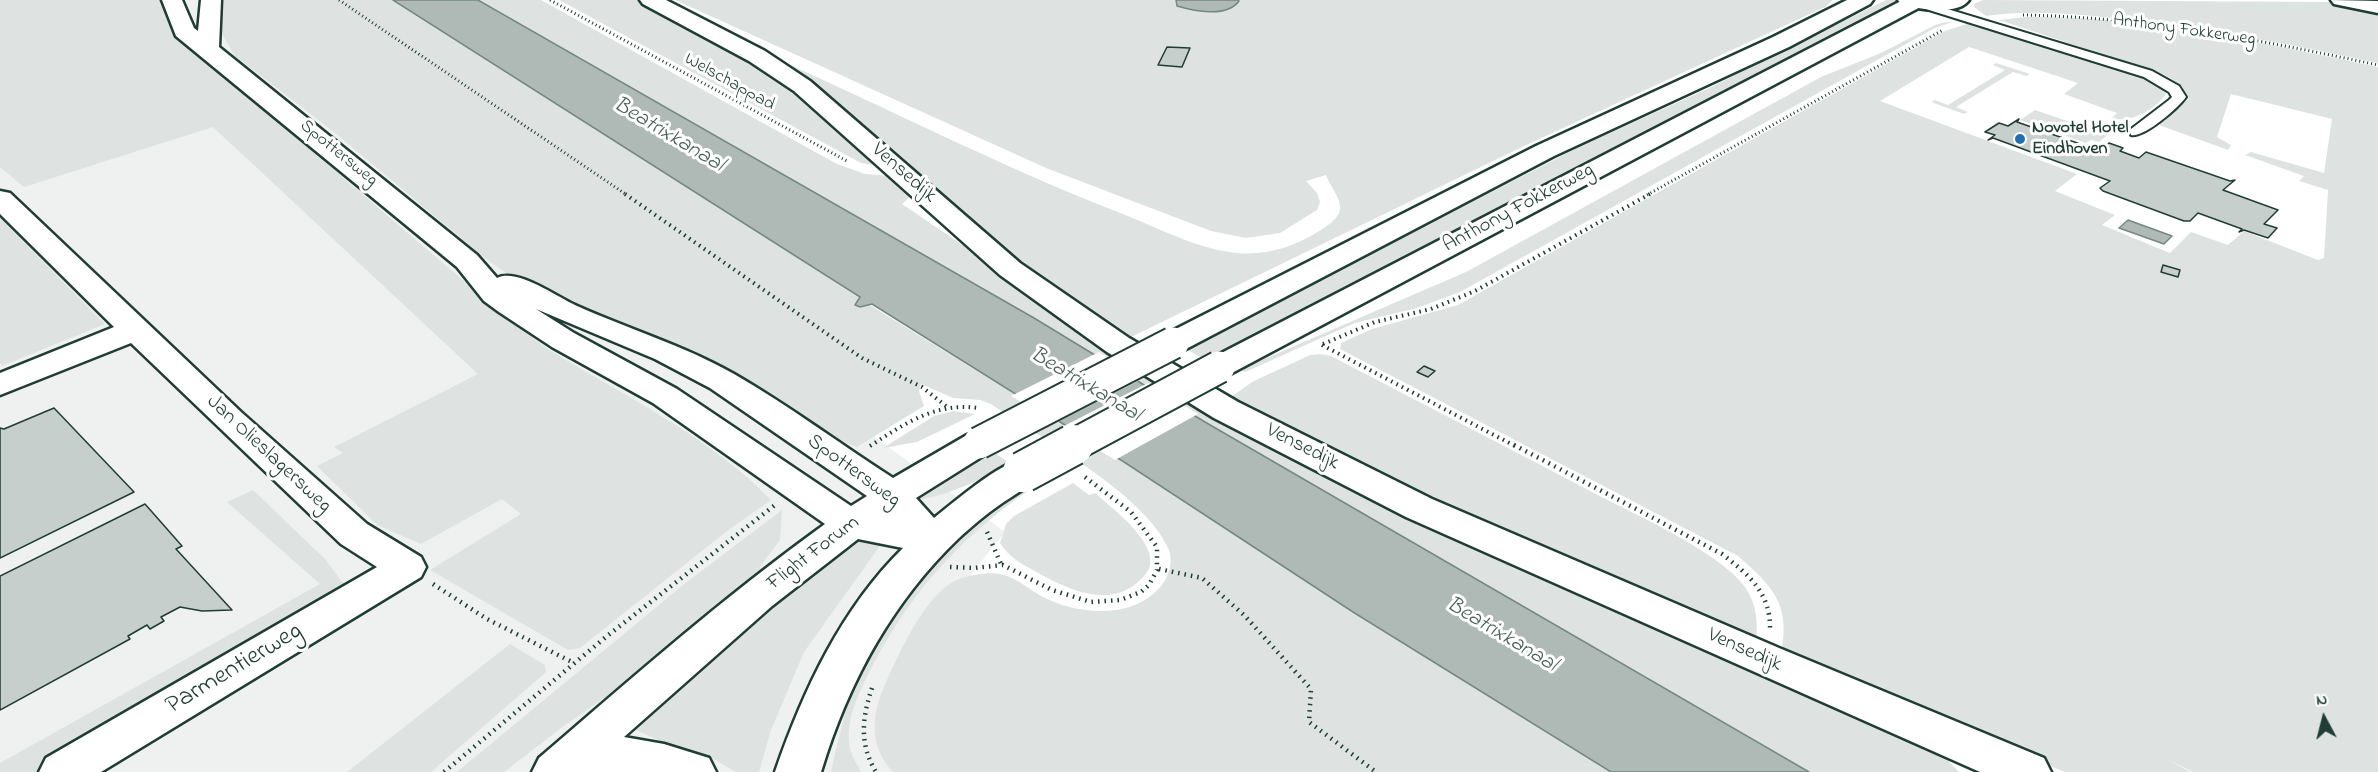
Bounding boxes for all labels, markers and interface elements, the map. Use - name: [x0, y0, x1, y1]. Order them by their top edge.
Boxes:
- street label: Anthony Fokkerweg: [2111, 10, 2257, 52]
- street label: Welschappad: [680, 49, 778, 117]
- water label: Beatrixkanaal: [608, 93, 728, 179]
- street label: Spottersweg: [295, 116, 381, 192]
- place label: Novotel Hotel Eindhoven: [2032, 118, 2128, 160]
- marker: Novotel Hotel Eindhoven: [2013, 132, 2027, 146]
- street label: Vensedijk: [865, 139, 941, 209]
- street label: Anthony Fokkerweg: [1439, 159, 1599, 259]
- water label: Beatrixkanaal: [1025, 343, 1145, 429]
- street label: Jan Olieslagersweg: [200, 391, 336, 519]
- street label: Vensedijk: [1261, 419, 1343, 477]
- street label: Spottersweg: [801, 430, 905, 514]
- street label: Flight Forum: [763, 511, 865, 597]
- water label: Beatrixkanaal: [1441, 593, 1561, 679]
- street label: Parmentierweg: [161, 617, 309, 723]
- street label: Vensedijk: [1703, 623, 1785, 679]
- north arrow: [2294, 688, 2354, 748]
- text: N: [2315, 688, 2329, 713]

